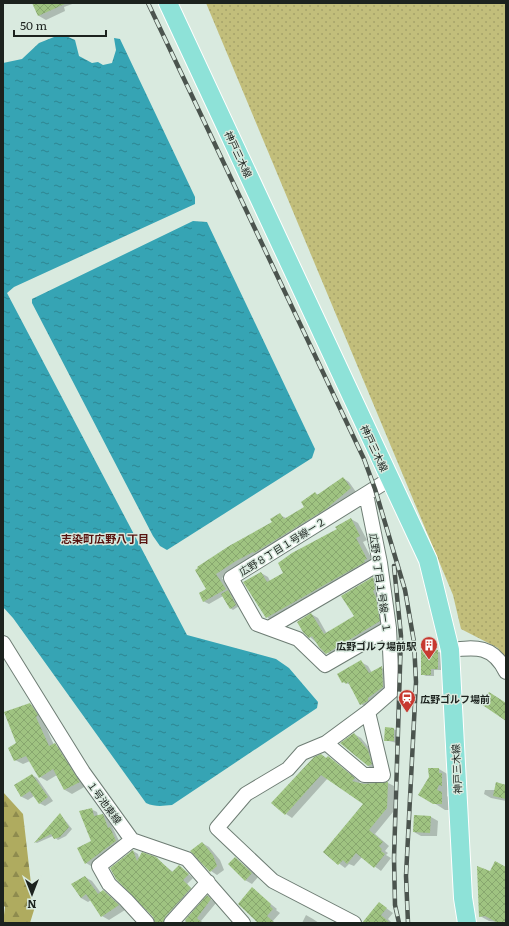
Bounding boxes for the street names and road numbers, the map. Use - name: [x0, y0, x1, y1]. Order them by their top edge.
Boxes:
- street label: 神戸三木線: [222, 128, 256, 180]
- street label: 神戸三木線: [358, 422, 392, 474]
- street label: 広野８丁目１号線ー２: [236, 513, 328, 579]
- street label: 広野８丁目１号線ー１: [367, 532, 395, 634]
- street label: 神戸三木線: [447, 744, 465, 794]
- street label: １号池東線: [84, 777, 126, 827]

